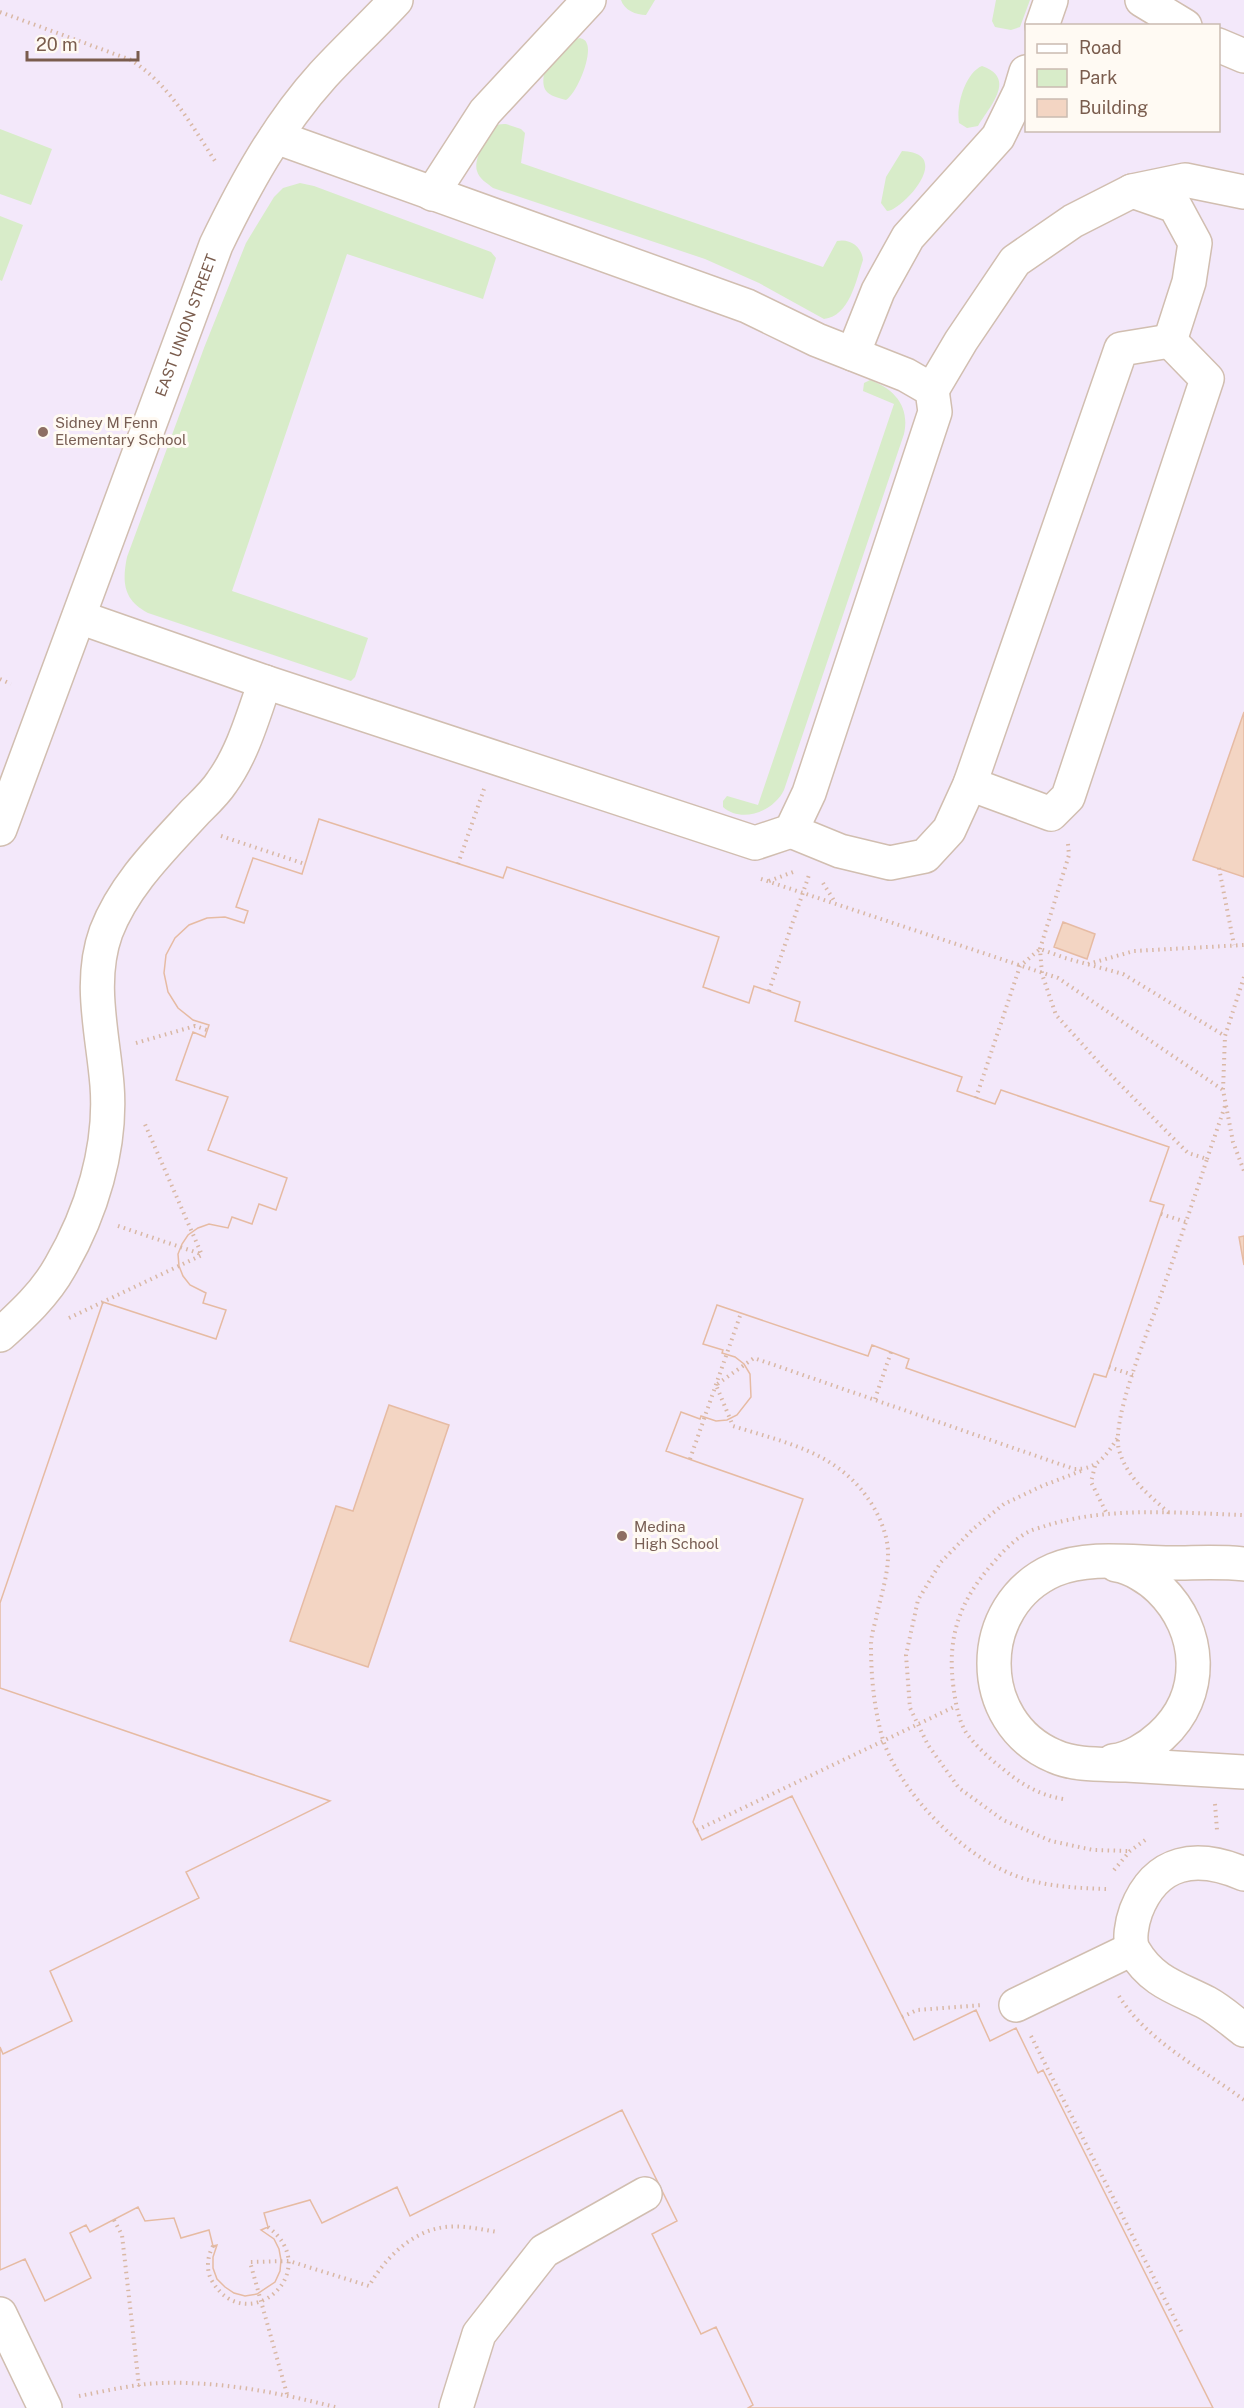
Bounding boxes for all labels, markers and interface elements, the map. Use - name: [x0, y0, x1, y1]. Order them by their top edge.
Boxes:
- scale bar: [27, 24, 138, 62]
- legend: [1025, 24, 1220, 132]
- text: 20 m: [36, 34, 78, 55]
- text: Road: [1079, 37, 1122, 58]
- text: Park: [1079, 67, 1117, 88]
- text: Building: [1079, 97, 1148, 118]
- street label: EAST UNION STREET: [152, 251, 220, 399]
- place label: Sidney M Fenn Elementary School: [55, 414, 187, 448]
- marker: Sidney M Fenn Elementary School: [36, 425, 50, 439]
- place label: Medina High School: [634, 1518, 719, 1552]
- marker: Medina High School: [615, 1529, 629, 1543]

